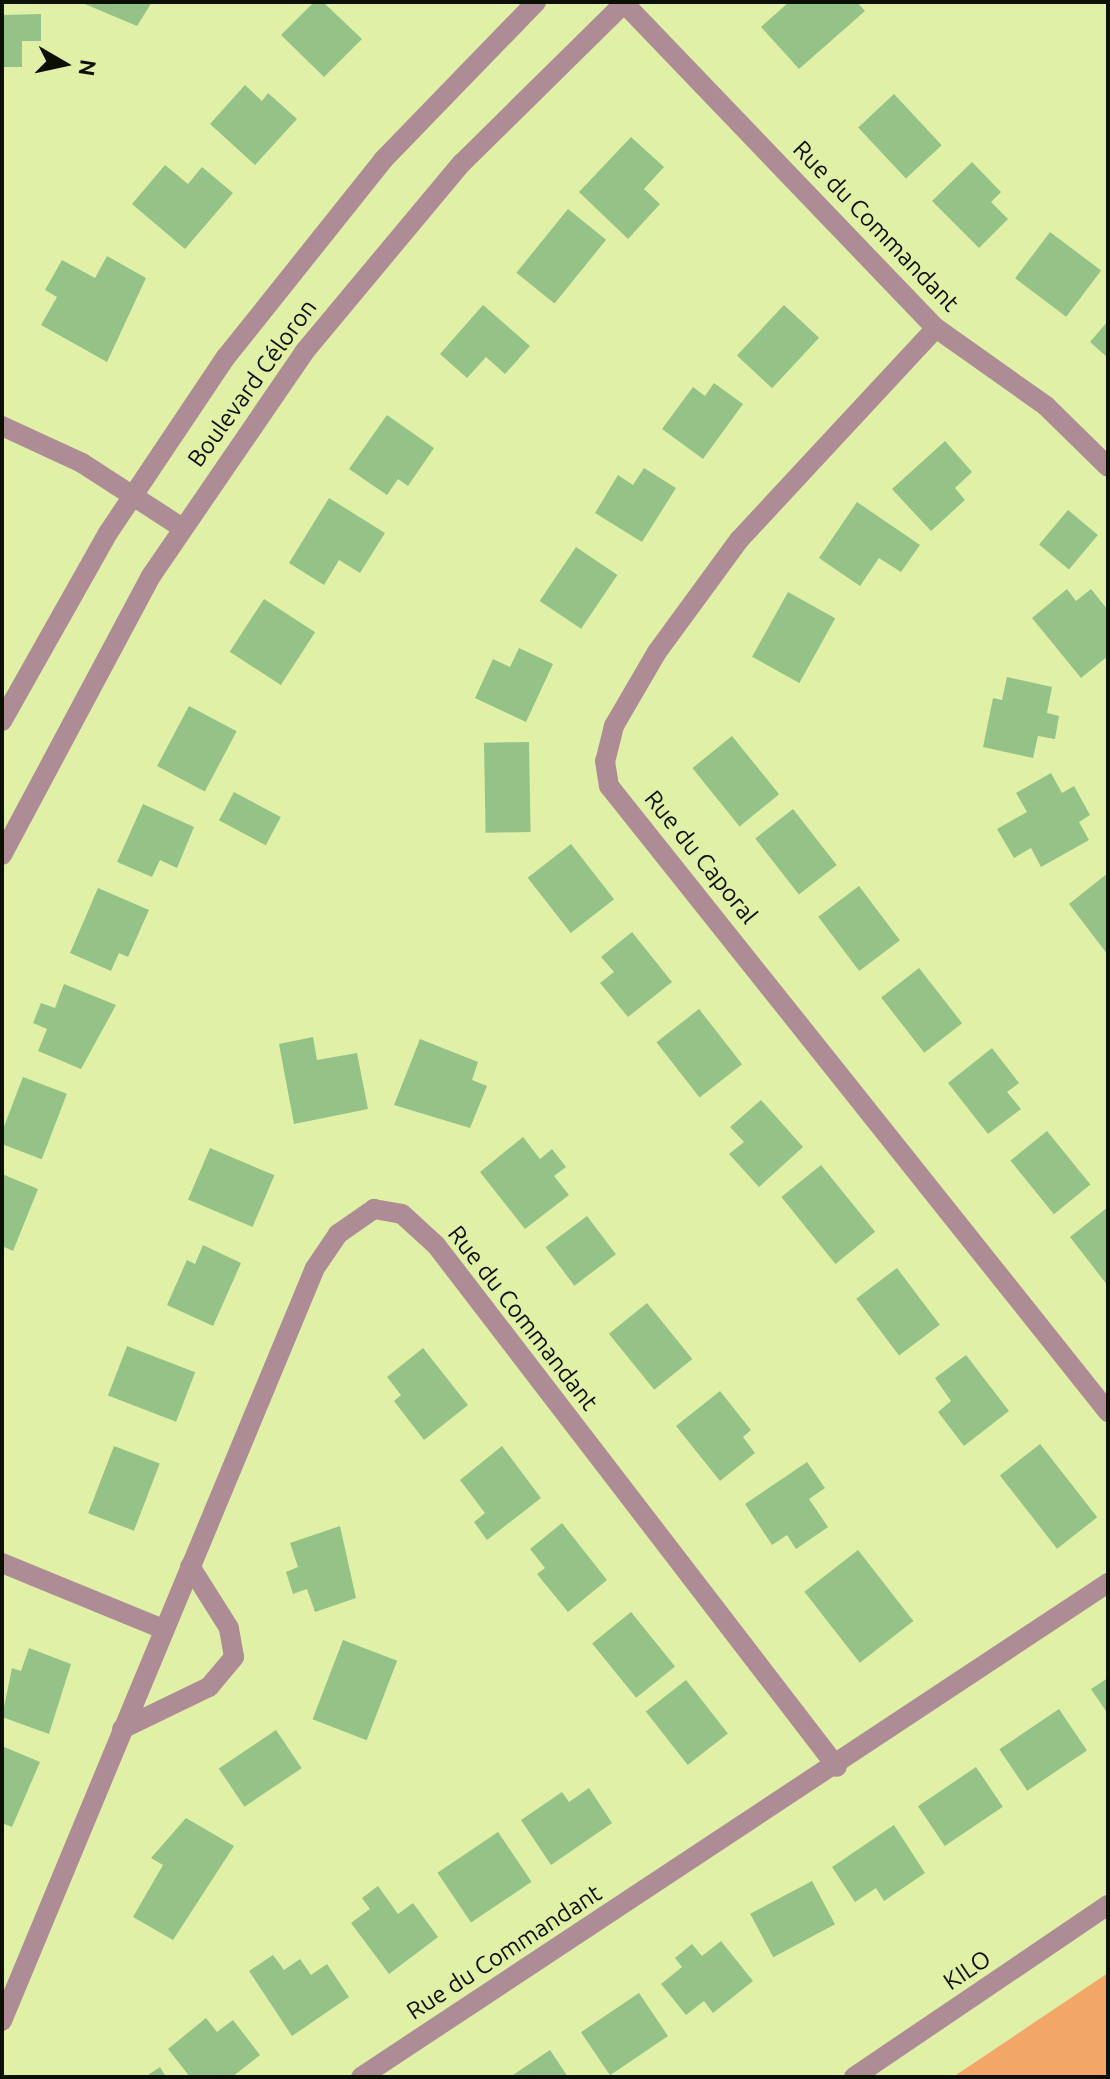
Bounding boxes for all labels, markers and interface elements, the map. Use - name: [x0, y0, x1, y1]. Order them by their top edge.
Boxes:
- north arrow: [24, 24, 104, 104]
- text: N: [75, 58, 102, 78]
- street label: Rue du Commandant: [787, 135, 965, 317]
- street label: Boulevard Céloron: [182, 294, 322, 472]
- street label: Rue du Caporal: [638, 784, 764, 930]
- street label: Rue du Commandant: [442, 1220, 604, 1416]
- street label: Rue du Commandant: [401, 1878, 607, 2026]
- street label: KILO: [938, 1944, 996, 1996]

